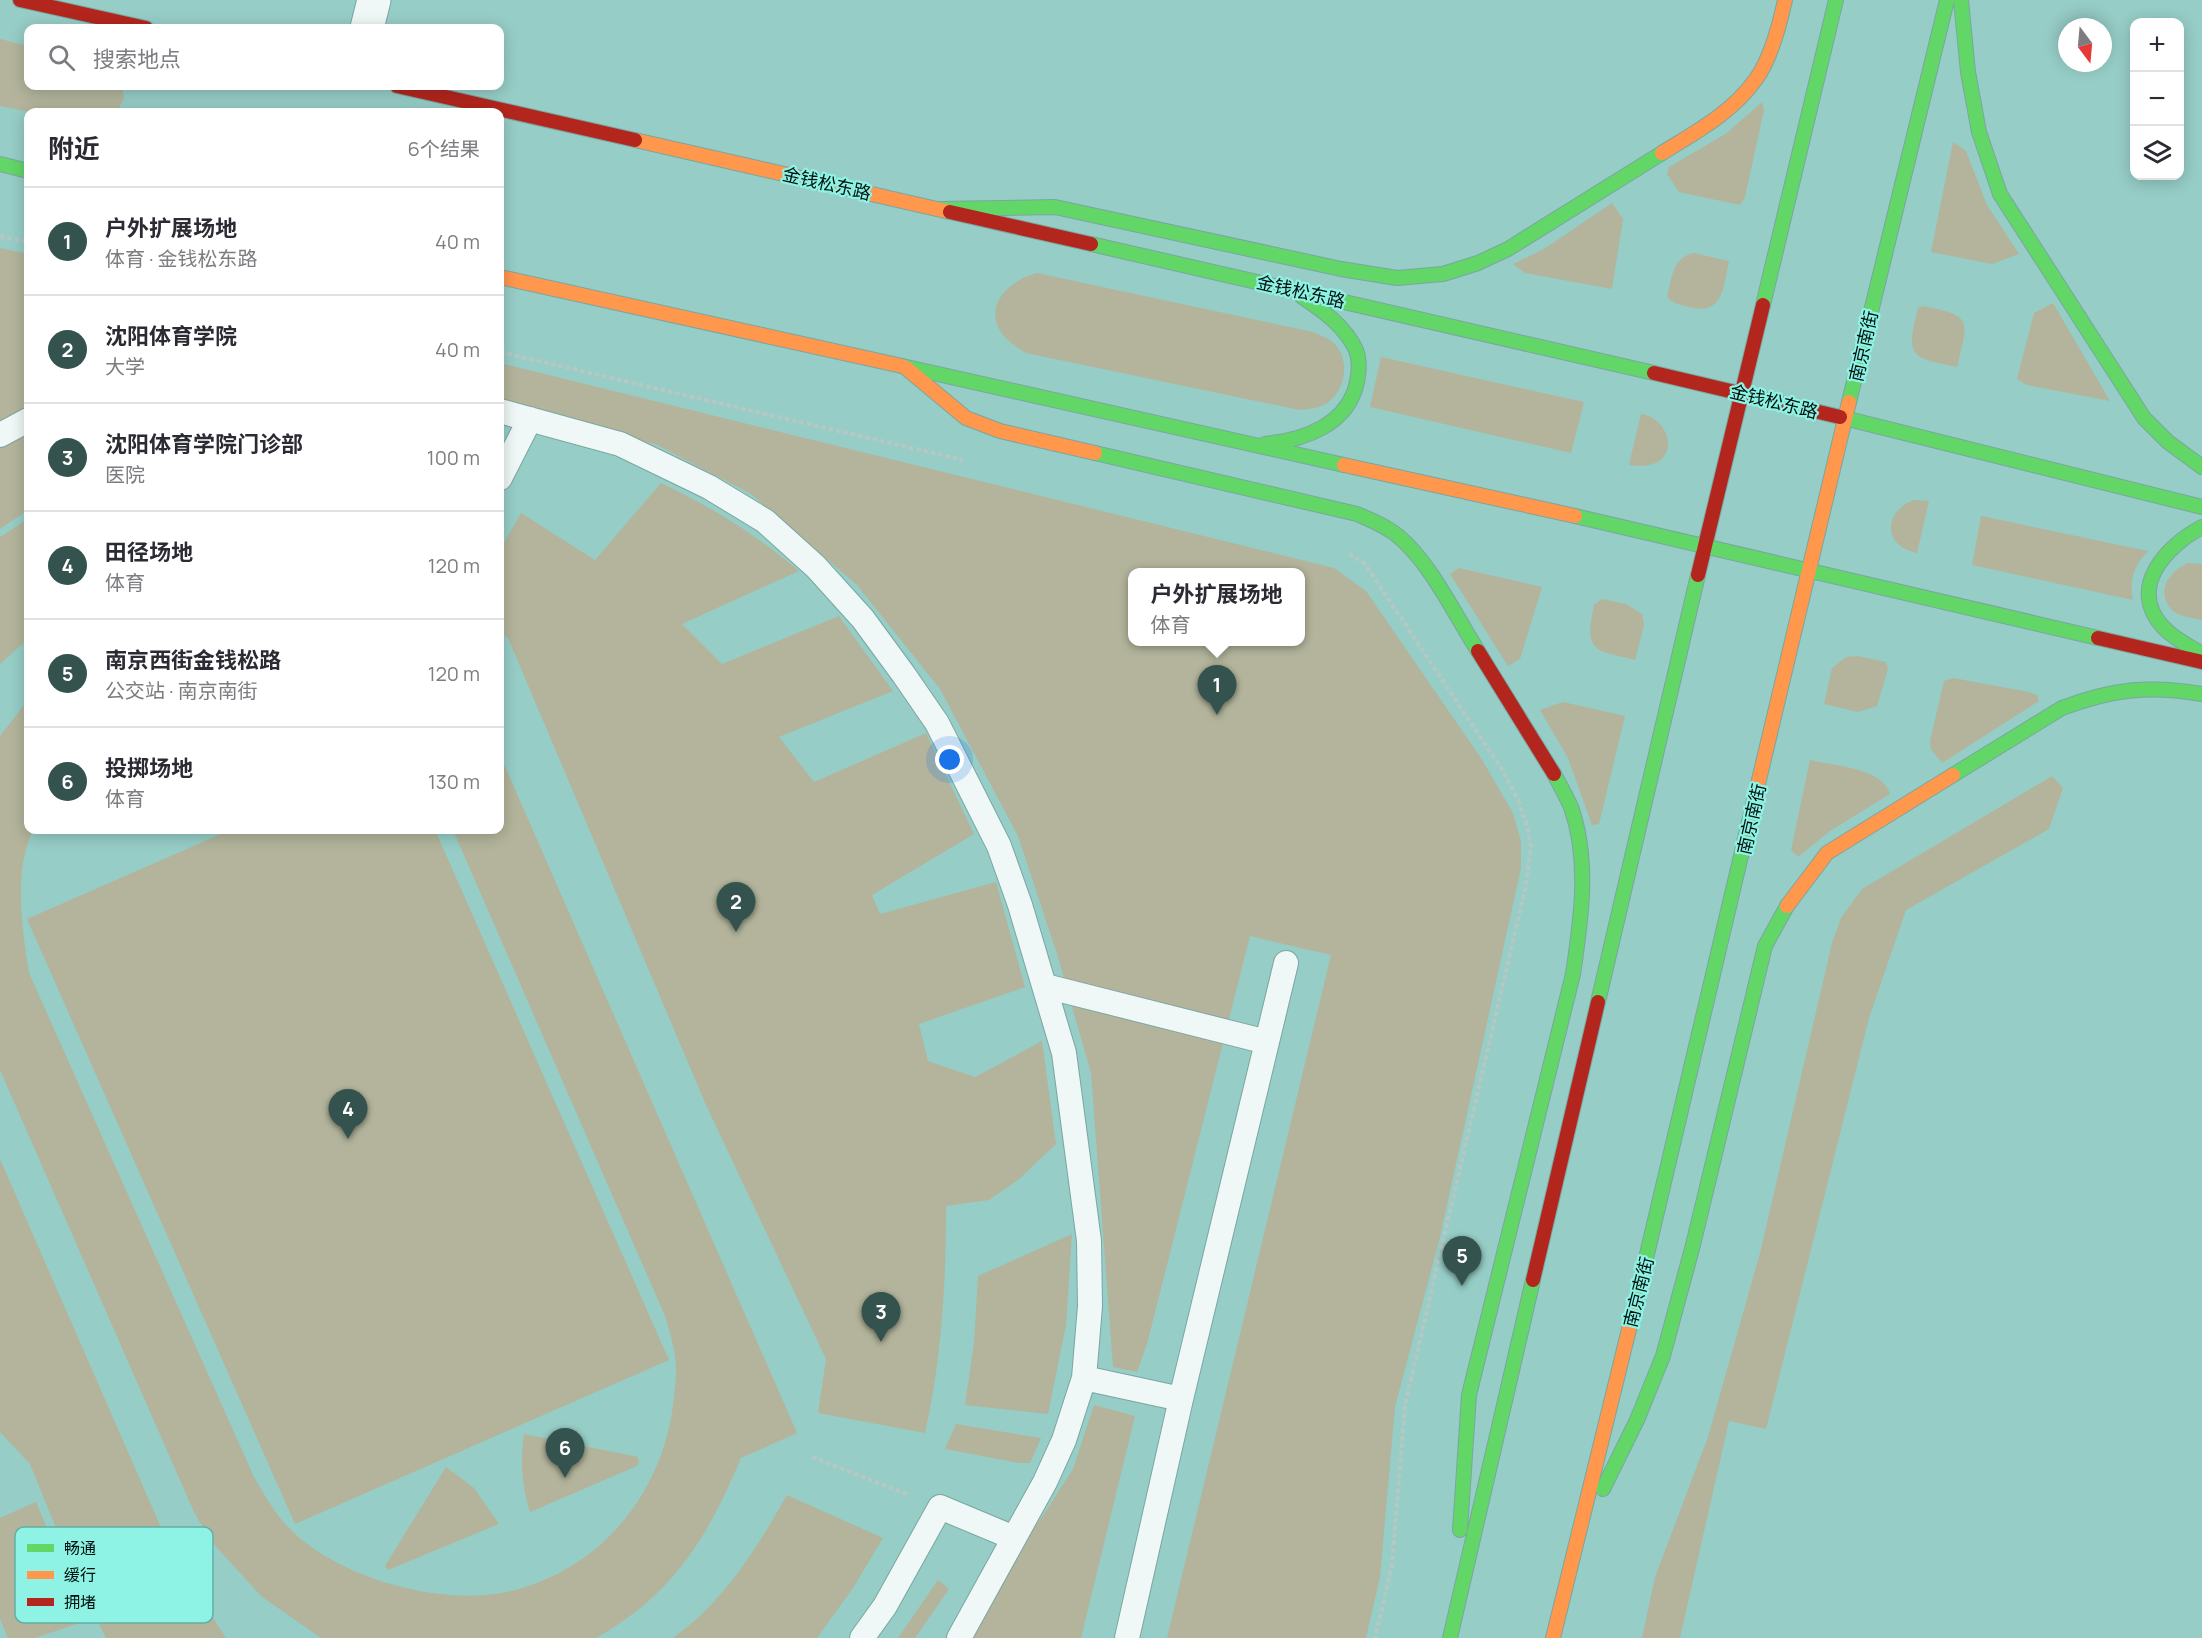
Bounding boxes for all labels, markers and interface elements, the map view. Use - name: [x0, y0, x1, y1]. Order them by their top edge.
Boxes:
- north arrow: [2058, 18, 2112, 72]
- map controls: [2130, 18, 2184, 180]
- button: +: [2130, 18, 2184, 72]
- search box: [24, 24, 504, 90]
- icon: search: [45, 41, 78, 74]
- text: 搜索地点: [93, 44, 181, 74]
- button: −: [2130, 72, 2184, 126]
- button: layers: [2130, 126, 2184, 180]
- text: 附近: [48, 130, 100, 166]
- text: 6个结果: [408, 135, 480, 162]
- street label: 金钱松东路: [780, 161, 874, 205]
- text: 户外扩展场地: [105, 213, 237, 243]
- text: 1: [63, 228, 72, 255]
- text: 40 m: [435, 228, 480, 255]
- text: 体育 · 金钱松东路: [105, 245, 258, 272]
- street label: 金钱松东路: [1254, 269, 1348, 313]
- street label: 南京南街: [1843, 308, 1883, 384]
- text: 沈阳体育学院: [105, 321, 237, 351]
- text: 2: [62, 336, 73, 363]
- text: 40 m: [435, 336, 480, 363]
- text: 大学: [105, 353, 145, 380]
- street label: 金钱松东路: [1727, 378, 1821, 424]
- text: 沈阳体育学院门诊部: [105, 429, 303, 459]
- text: 3: [62, 444, 73, 471]
- text: 100 m: [427, 444, 480, 471]
- text: 医院: [105, 461, 145, 488]
- text: 田径场地: [105, 537, 193, 567]
- text: 4: [61, 552, 74, 579]
- text: 120 m: [428, 552, 480, 579]
- popup: [1128, 568, 1305, 646]
- text: 体育: [105, 569, 145, 596]
- text: 户外扩展场地: [1150, 579, 1283, 609]
- text: 体育: [1150, 611, 1190, 638]
- text: 南京西街金钱松路: [105, 645, 281, 675]
- text: 5: [62, 660, 73, 687]
- text: 120 m: [428, 660, 480, 687]
- pin: 1: [1198, 666, 1236, 715]
- text: 公交站 · 南京南街: [105, 677, 258, 704]
- your location: [935, 745, 964, 774]
- text: 投掷场地: [105, 753, 193, 783]
- text: 6: [61, 768, 74, 795]
- text: 130 m: [428, 768, 480, 795]
- street label: 南京南街: [1731, 781, 1771, 857]
- text: 体育: [105, 785, 145, 812]
- pin: 2: [716, 882, 756, 932]
- pin: 4: [328, 1090, 368, 1139]
- pin: 5: [1442, 1236, 1482, 1286]
- street label: 南京南街: [1618, 1254, 1658, 1330]
- pin: 3: [862, 1292, 900, 1342]
- pin: 6: [546, 1428, 584, 1478]
- legend: [15, 1527, 213, 1623]
- text: 畅通: [64, 1537, 96, 1559]
- text: 缓行: [64, 1564, 96, 1586]
- text: 拥堵: [64, 1591, 96, 1613]

